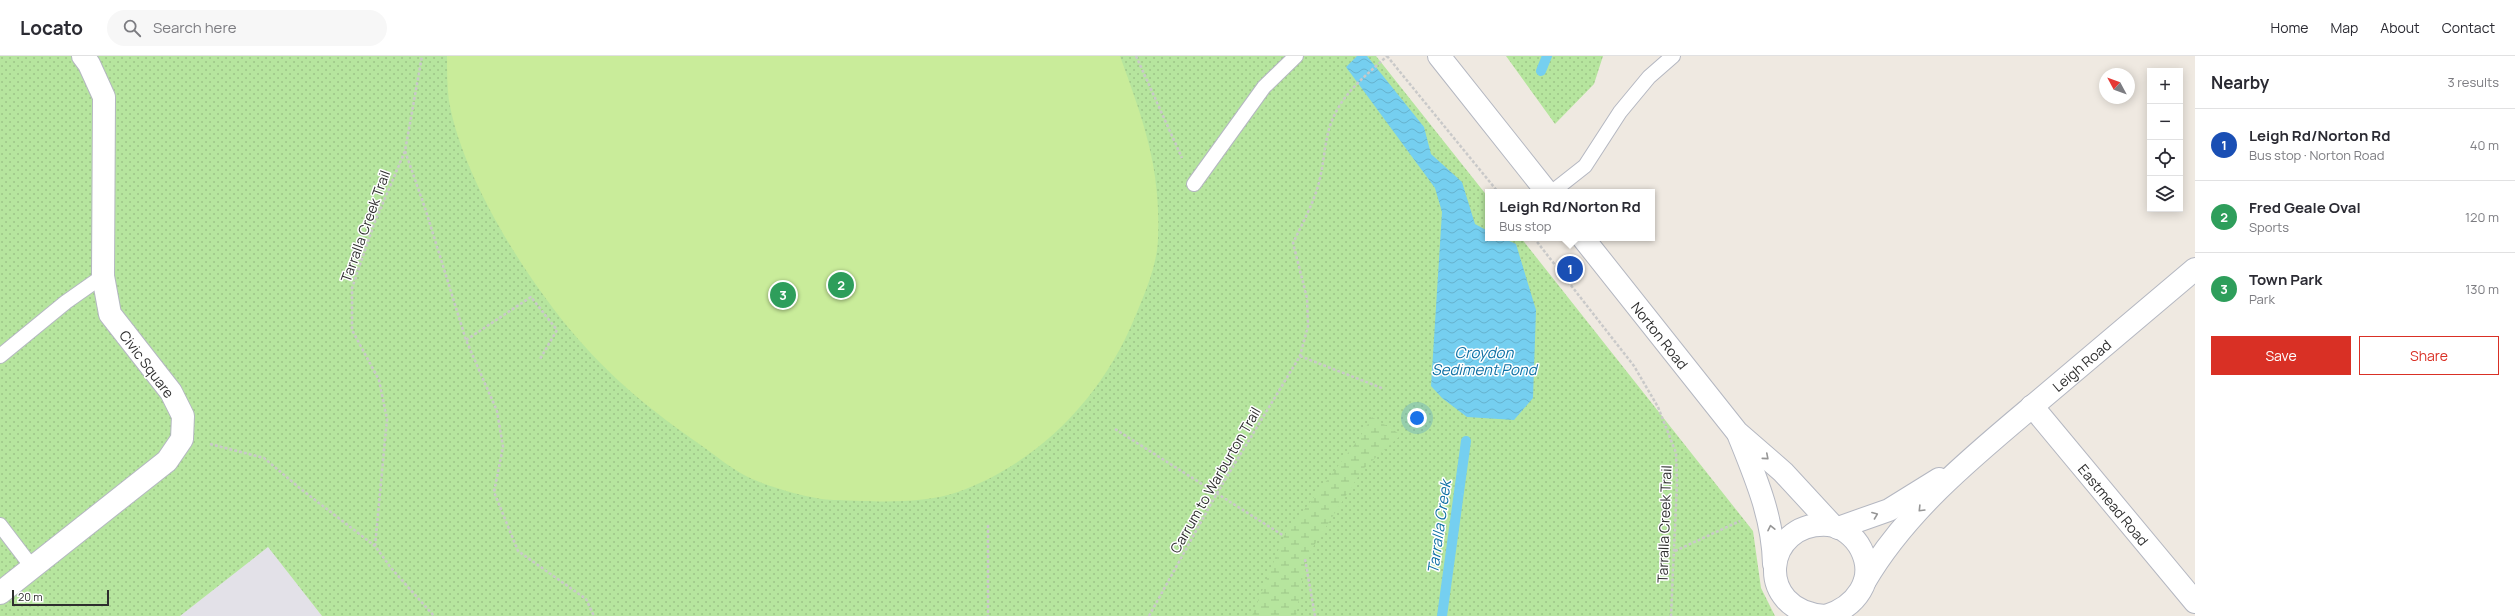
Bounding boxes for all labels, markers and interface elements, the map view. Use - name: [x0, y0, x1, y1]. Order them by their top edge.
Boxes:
- search box: [107, 10, 387, 46]
- text: Locato: [20, 15, 83, 41]
- icon: search: [121, 17, 143, 39]
- text: Search here: [153, 17, 236, 38]
- text: Home: [2271, 18, 2308, 37]
- text: Map: [2330, 18, 2358, 37]
- text: About: [2380, 18, 2420, 37]
- text: Contact: [2442, 18, 2495, 37]
- north arrow: [2099, 68, 2135, 104]
- map controls: [2147, 68, 2183, 212]
- button: +: [2147, 68, 2183, 104]
- text: Nearby: [2211, 71, 2269, 94]
- text: 3 results: [2447, 73, 2499, 91]
- button: −: [2147, 104, 2183, 140]
- text: Leigh Rd/Norton Rd: [2249, 125, 2390, 146]
- text: 1: [2221, 136, 2227, 154]
- text: 40 m: [2470, 136, 2499, 154]
- button: locate: [2147, 140, 2183, 176]
- text: Bus stop · Norton Road: [2249, 146, 2384, 164]
- street label: Tarralla Creek Trail: [336, 167, 394, 285]
- button: layers: [2147, 176, 2183, 212]
- popup: [1485, 189, 1655, 241]
- text: Leigh Rd/Norton Rd: [1499, 196, 1641, 217]
- text: Fred Geale Oval: [2249, 197, 2361, 218]
- text: 2: [2220, 208, 2228, 226]
- text: 120 m: [2465, 208, 2499, 226]
- text: Bus stop: [1499, 217, 1552, 235]
- text: Sports: [2249, 218, 2289, 236]
- pin: 1: [1557, 254, 1583, 284]
- text: Town Park: [2249, 269, 2322, 290]
- pin: 2: [828, 270, 854, 300]
- pin: 3: [770, 280, 796, 310]
- text: 3: [2220, 280, 2228, 298]
- text: 130 m: [2465, 280, 2499, 298]
- text: Park: [2249, 290, 2275, 308]
- street label: Norton Road: [1628, 298, 1693, 373]
- street label: Civic Square: [115, 326, 179, 402]
- street label: Leigh Road: [2048, 335, 2115, 395]
- button: Save: [2211, 336, 2351, 375]
- button: Share: [2359, 336, 2499, 375]
- water label: Croydon Sediment Pond: [1431, 342, 1539, 380]
- street label: Carrum to Warburton Trail: [1165, 404, 1265, 556]
- your location: [1407, 408, 1427, 428]
- one-way arrow: [1762, 453, 1769, 460]
- street label: Eastmead Road: [2074, 460, 2153, 549]
- street label: Tarralla Creek Trail: [1652, 465, 1676, 583]
- water label: Tarralla Creek: [1422, 476, 1456, 575]
- one-way arrow: [1918, 504, 1926, 512]
- one-way arrow: [1872, 512, 1879, 520]
- one-way arrow: [1767, 525, 1776, 532]
- scale bar: [12, 588, 109, 607]
- text: 20 m: [18, 589, 43, 604]

